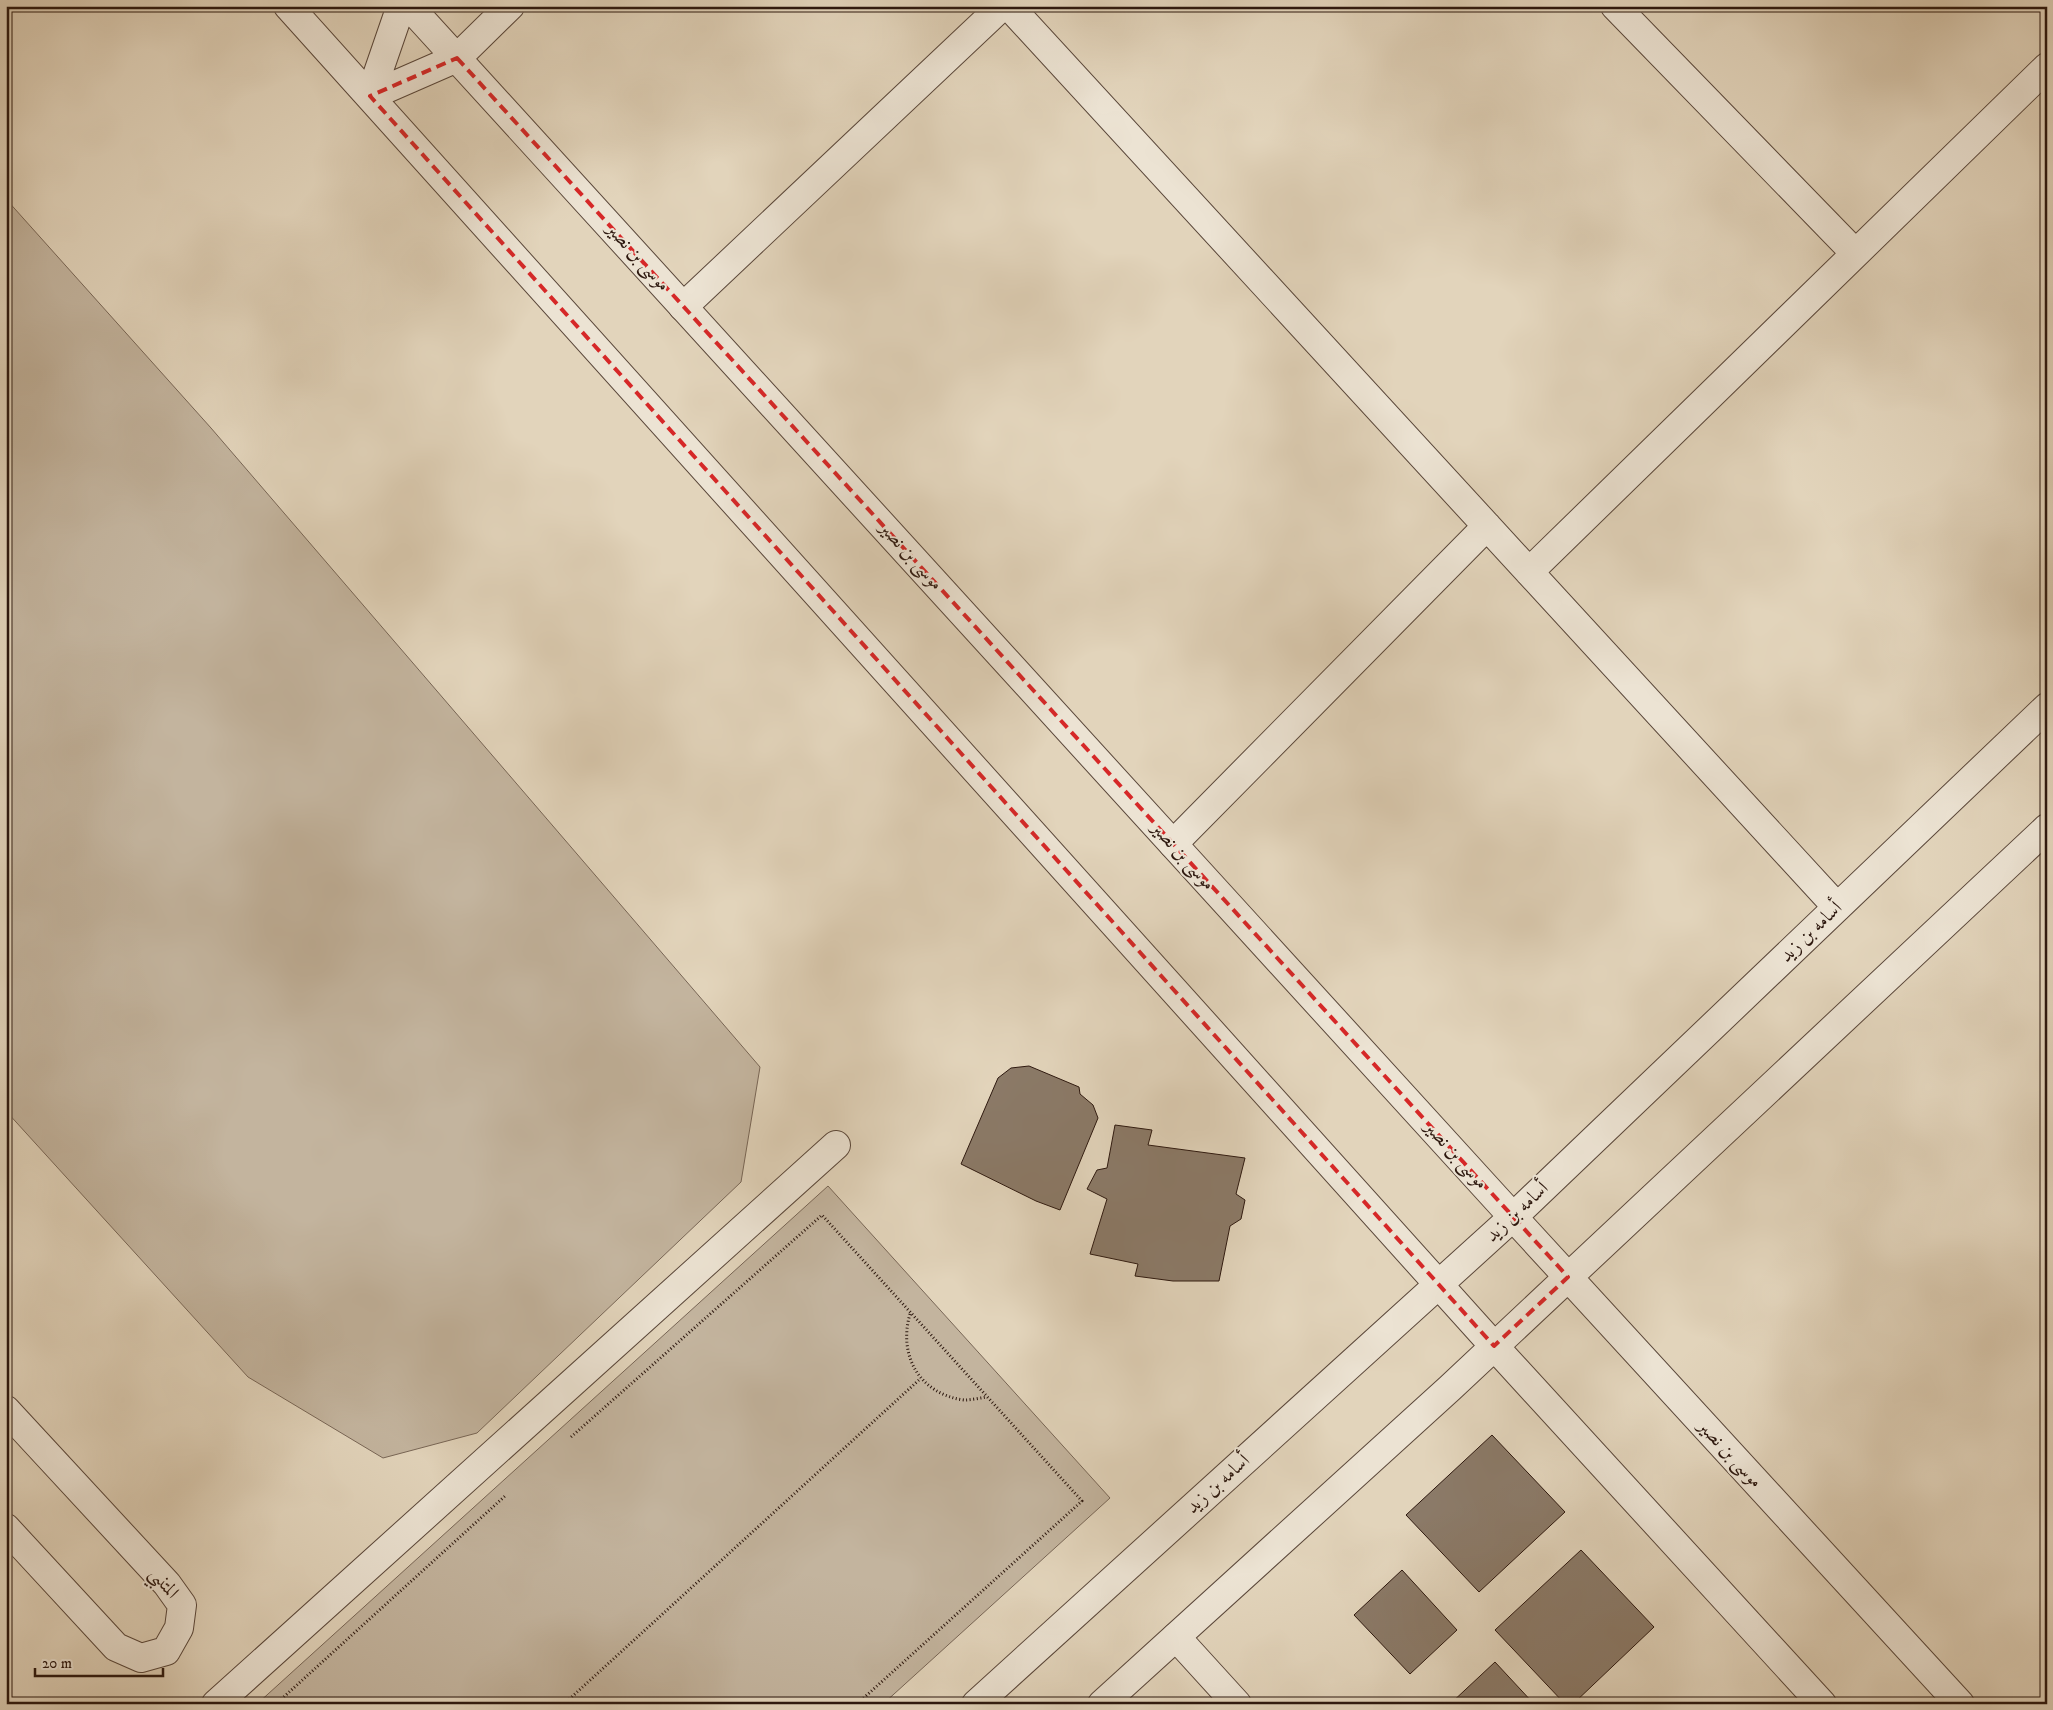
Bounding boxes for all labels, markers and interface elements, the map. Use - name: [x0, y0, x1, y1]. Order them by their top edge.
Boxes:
- street label: موسى بن نصير: [599, 216, 675, 297]
- street label: موسى بن نصير: [872, 515, 948, 596]
- street label: موسى بن نصير: [1144, 815, 1220, 896]
- street label: أسامه بن زيد: [1774, 895, 1847, 967]
- street label: موسى بن نصير: [1417, 1114, 1493, 1195]
- street label: أسامه بن زيد: [1479, 1175, 1554, 1247]
- street label: موسى بن نصير: [1691, 1414, 1767, 1493]
- street label: أسامه بن زيد: [1180, 1447, 1255, 1519]
- street label: المتنبي: [140, 1563, 184, 1607]
- scale bar: [35, 1645, 162, 1677]
- text: 20 m: [42, 1654, 72, 1673]

